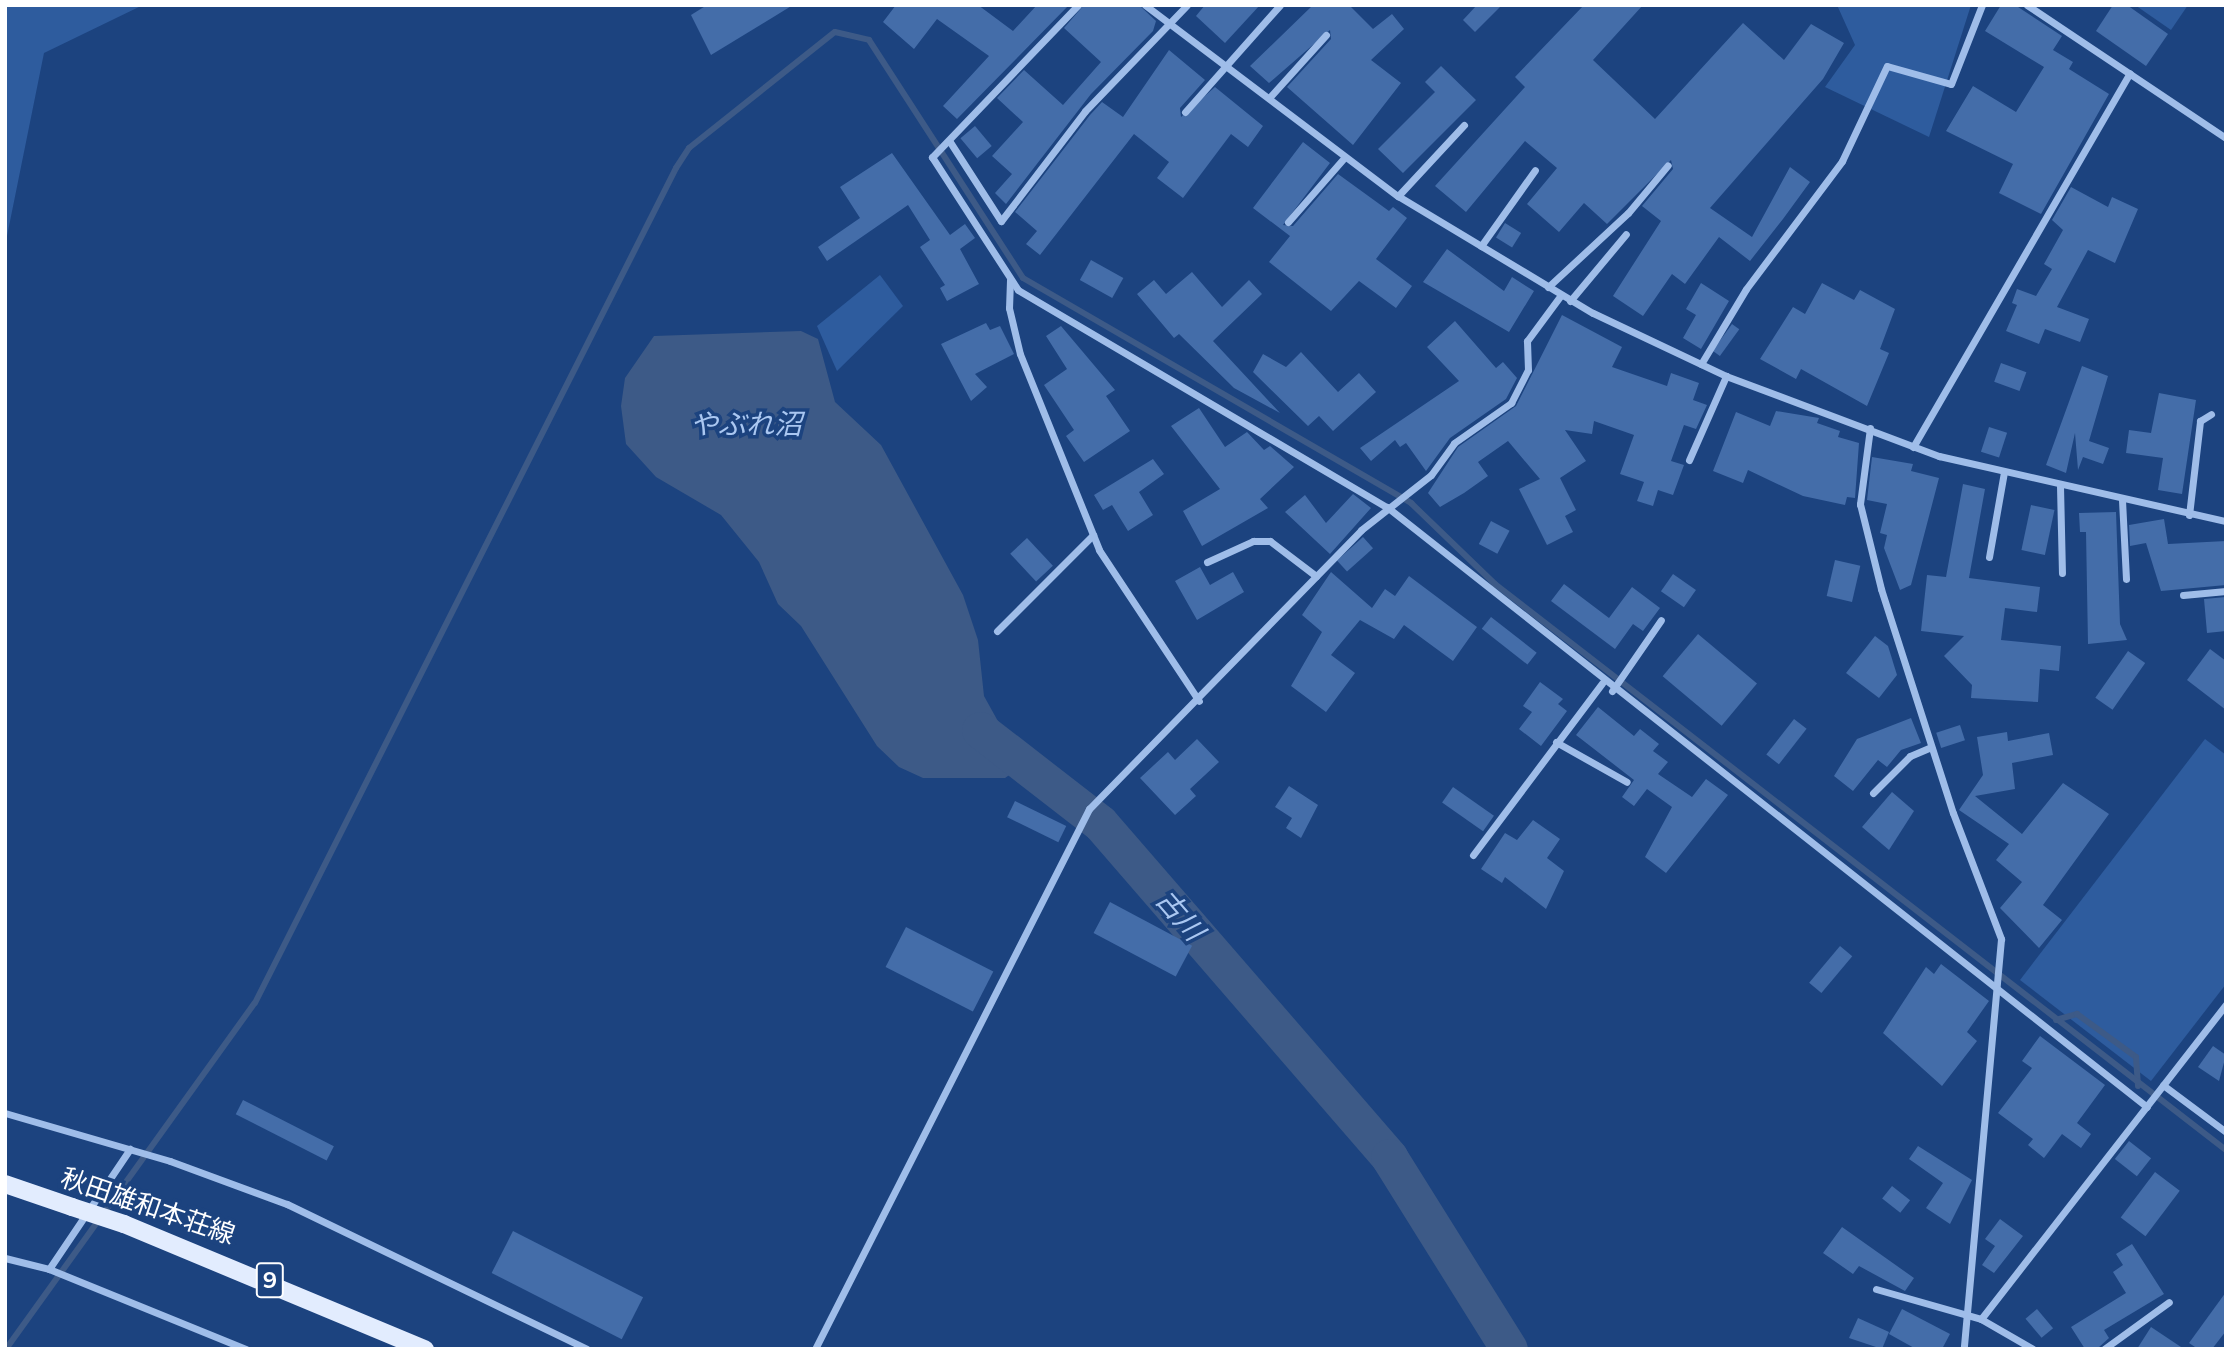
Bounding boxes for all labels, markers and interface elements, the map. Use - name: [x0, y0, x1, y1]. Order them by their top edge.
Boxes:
- water label: やぶれ沼: [690, 407, 802, 441]
- water label: 古川: [1149, 883, 1211, 947]
- street label: 秋田雄和本荘線: [57, 1162, 239, 1250]
- road number: 9: [254, 1260, 286, 1300]

